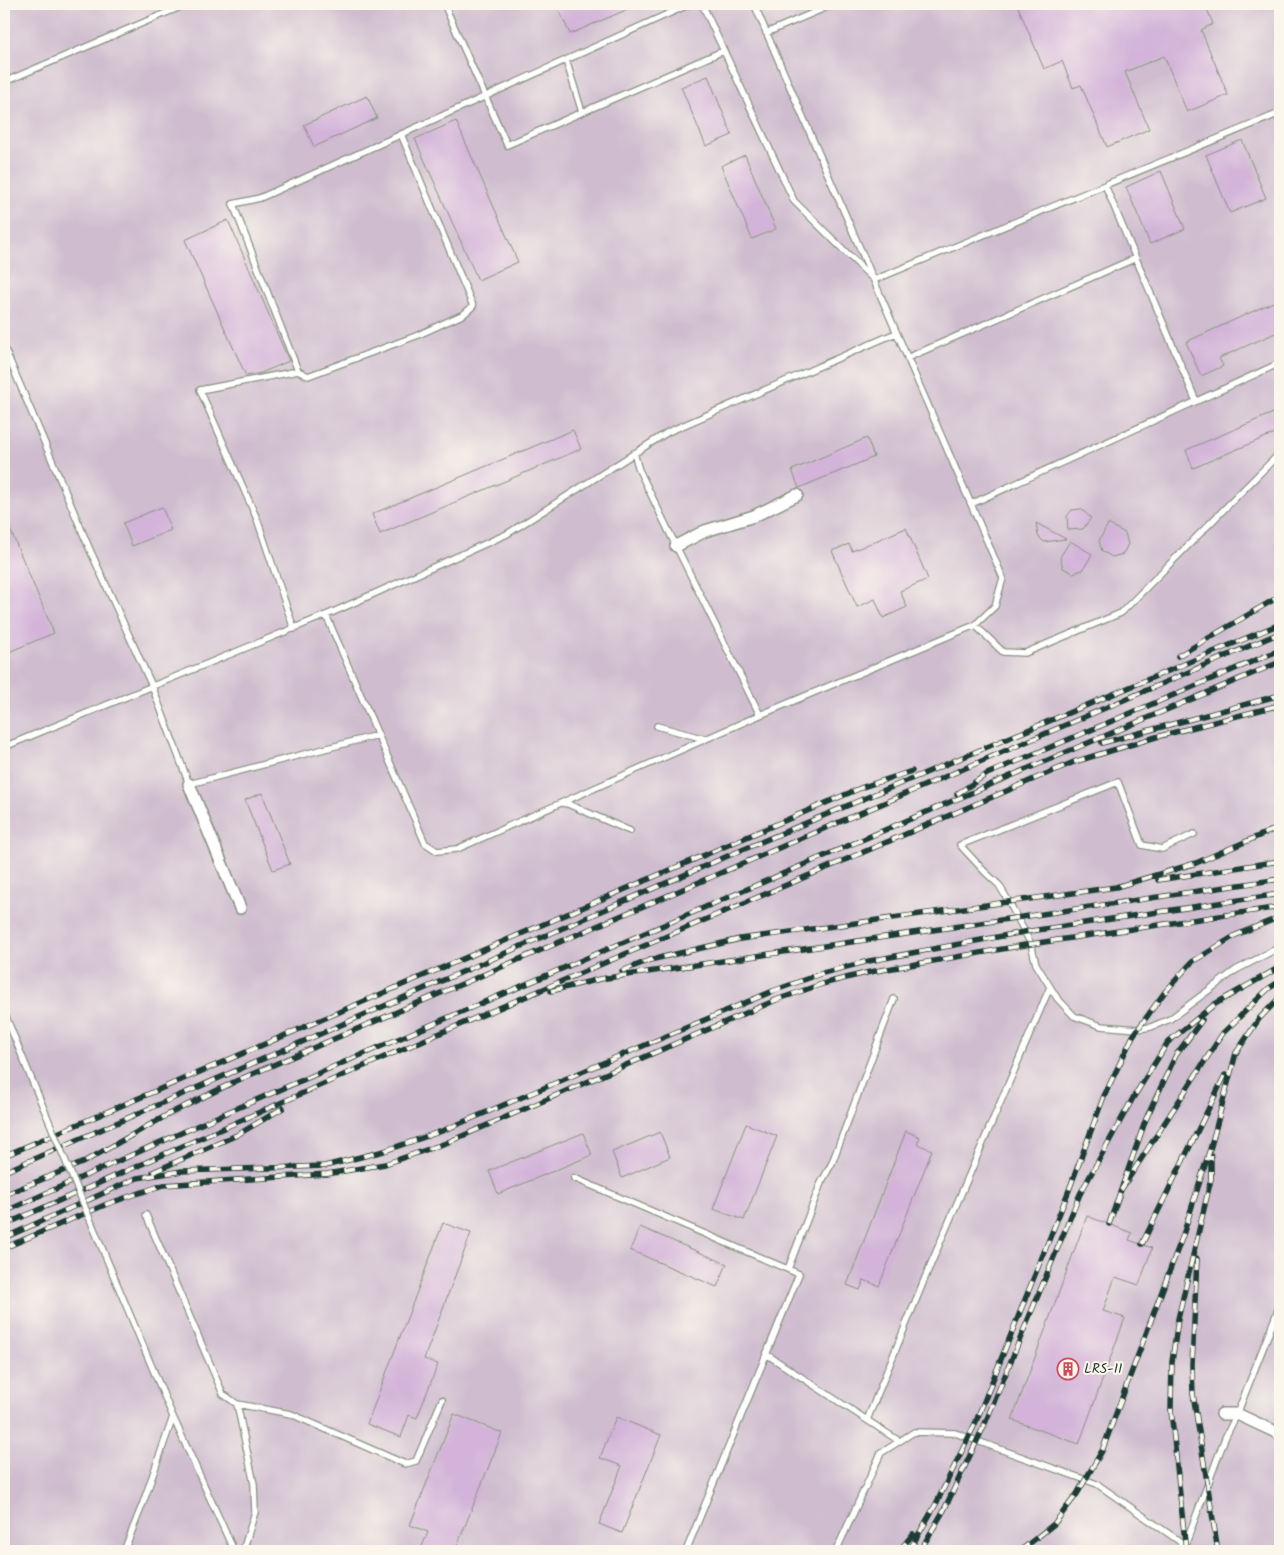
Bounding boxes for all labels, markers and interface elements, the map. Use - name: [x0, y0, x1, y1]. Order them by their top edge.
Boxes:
- building icon: LRS-II: [1056, 1357, 1080, 1381]
- place label: LRS-II: [1084, 1358, 1122, 1380]

